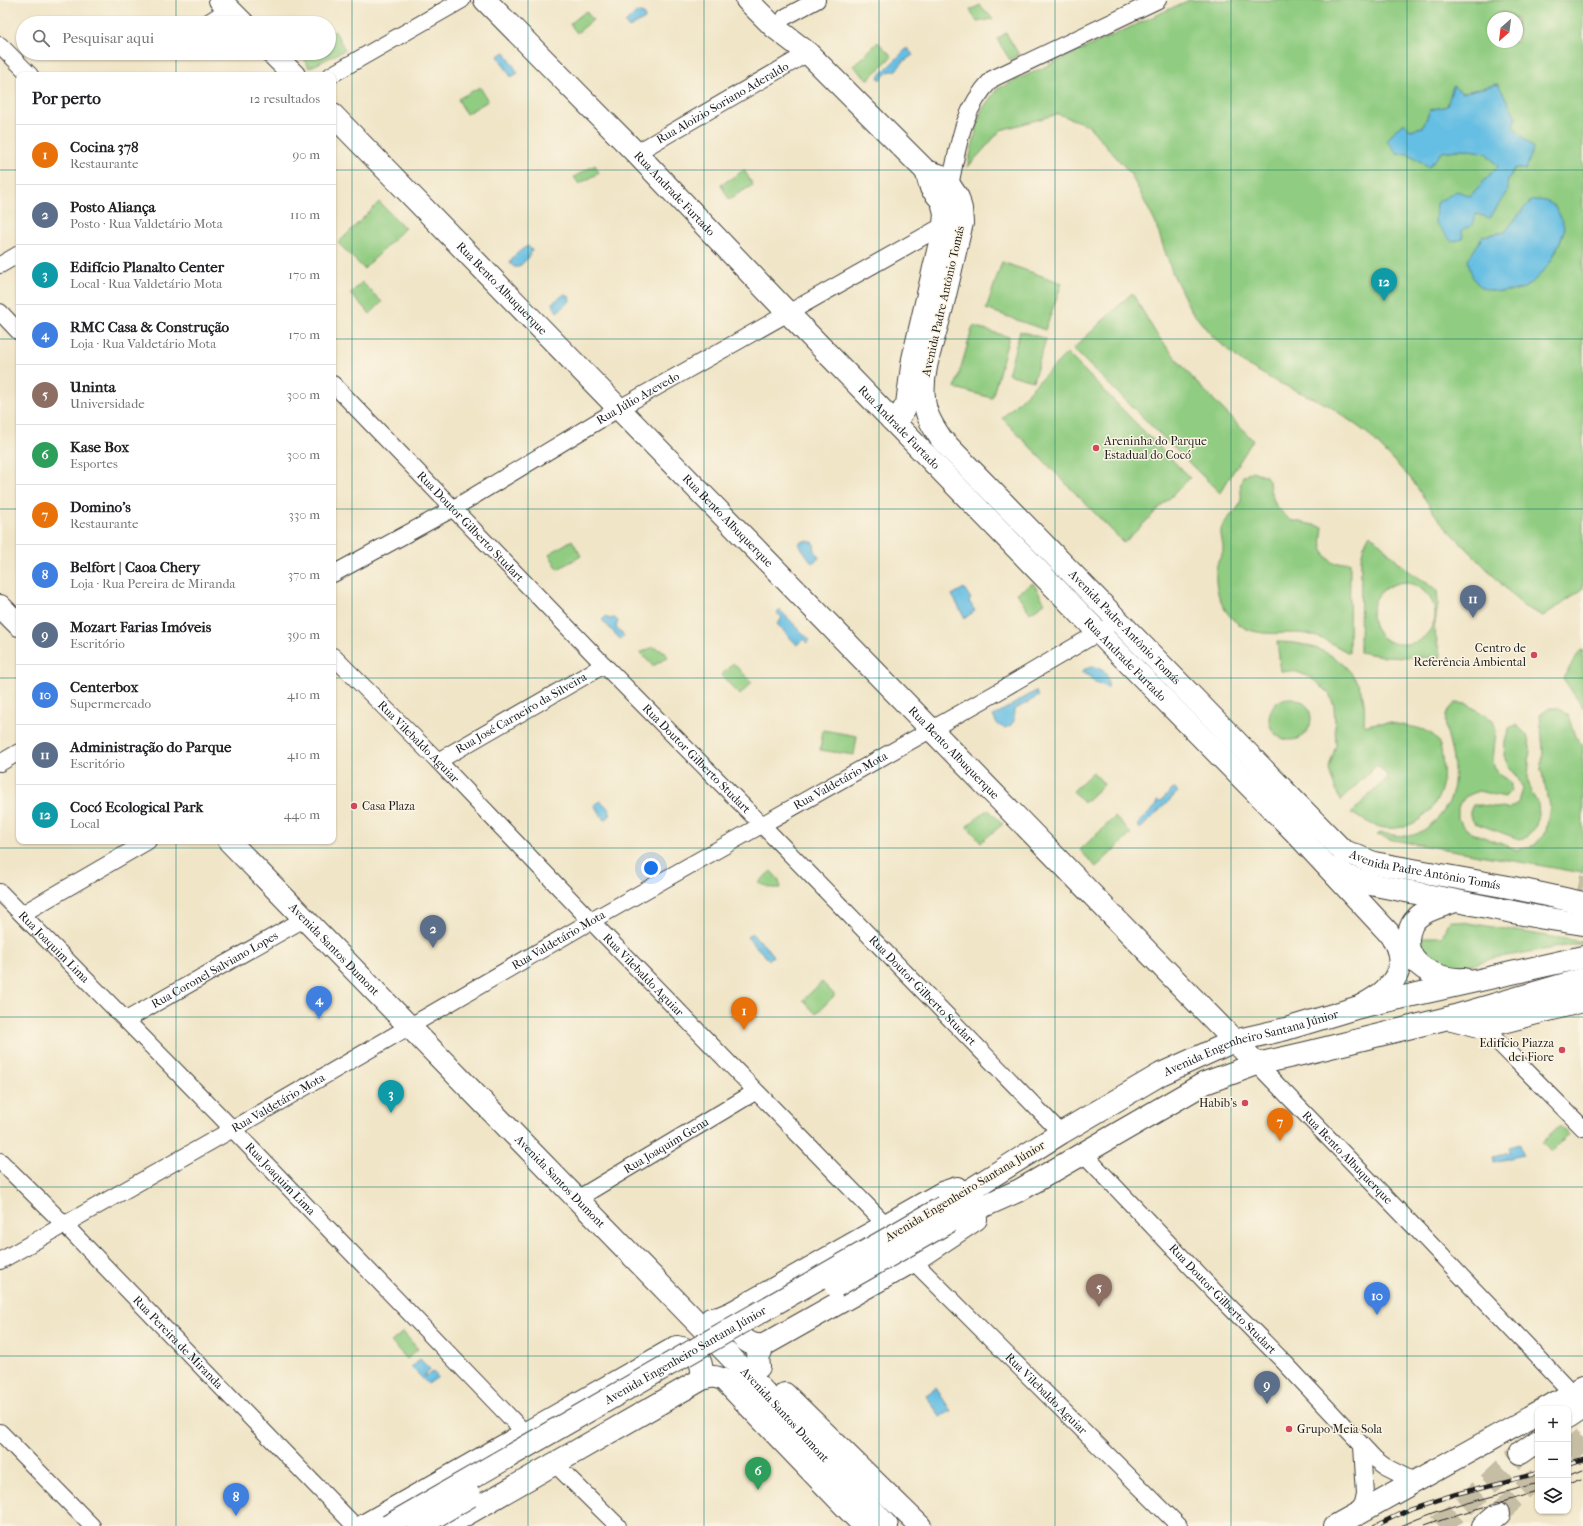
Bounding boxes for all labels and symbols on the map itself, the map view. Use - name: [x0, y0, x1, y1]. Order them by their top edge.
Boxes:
- north arrow: [1487, 12, 1523, 48]
- street label: Rua Aloizio Soriano Aderaldo: [654, 59, 791, 147]
- street label: Rua Andrade Furtado: [631, 148, 718, 239]
- street label: Avenida Padre Antônio Tomás: [919, 224, 967, 379]
- street label: Rua Bento Albuquerque: [454, 239, 550, 338]
- pin: 12: [1371, 268, 1397, 301]
- street label: Rua Júlio Azevedo: [594, 369, 682, 427]
- street label: Rua Andrade Furtado: [855, 382, 943, 472]
- place label: Areninha do Parque Estadual do Cocó: [1103, 434, 1207, 462]
- marker: Areninha do Parque Estadual do Cocó: [1091, 443, 1101, 453]
- street label: Rua Doutor Gilberto Studart: [414, 468, 527, 585]
- street label: Rua Bento Albuquerque: [680, 471, 776, 570]
- street label: Avenida Padre Antônio Tomás: [1065, 566, 1184, 688]
- pin: 11: [1460, 585, 1486, 618]
- street label: Rua Andrade Furtado: [1081, 615, 1169, 704]
- place label: Centro de Referência Ambiental: [1414, 641, 1527, 669]
- marker: Centro de Referência Ambiental: [1529, 650, 1539, 660]
- street label: Rua José Carneiro da Silveira: [453, 669, 590, 756]
- street label: Rua Vilebaldo Aguiar: [375, 698, 463, 786]
- street label: Rua Doutor Gilberto Studart: [640, 701, 754, 817]
- street label: Rua Bento Albuquerque: [906, 703, 1002, 802]
- street label: Rua Valdetário Mota: [791, 748, 890, 813]
- place label: Casa Plaza: [362, 799, 416, 813]
- marker: Casa Plaza: [349, 801, 359, 811]
- street label: Avenida Padre Antônio Tomás: [1347, 846, 1502, 893]
- your location: [641, 858, 661, 878]
- street label: Avenida Santos Dumont: [285, 899, 383, 999]
- street label: Rua Valdetário Mota: [509, 907, 608, 973]
- street label: Rua Joaquim Lima: [16, 908, 92, 986]
- pin: 2: [420, 915, 446, 948]
- street label: Rua Coronel Salviano Lopes: [149, 928, 281, 1011]
- street label: Rua Vilebaldo Aguiar: [600, 931, 687, 1020]
- street label: Rua Doutor Gilberto Studart: [866, 933, 980, 1049]
- pin: 4: [306, 986, 332, 1019]
- pin: 1: [731, 997, 757, 1030]
- street label: Avenida Engenheiro Santana Júnior: [1160, 1006, 1341, 1079]
- place label: Edifício Piazza dei Fiore: [1479, 1036, 1554, 1064]
- marker: Edifício Piazza dei Fiore: [1557, 1045, 1567, 1055]
- street label: Rua Valdetário Mota: [229, 1070, 328, 1135]
- pin: 3: [378, 1080, 404, 1113]
- place label: Habib's: [1199, 1096, 1238, 1110]
- marker: Habib's: [1240, 1098, 1250, 1108]
- pin: 7: [1267, 1108, 1293, 1141]
- street label: Rua Bento Albuquerque: [1299, 1108, 1396, 1207]
- street label: Rua Joaquim Genu: [621, 1114, 711, 1176]
- street label: Avenida Santos Dumont: [511, 1132, 609, 1231]
- street label: Avenida Engenheiro Santana Júnior: [882, 1137, 1048, 1245]
- street label: Rua Joaquim Lima: [242, 1140, 319, 1218]
- street label: Rua Doutor Gilberto Studart: [1166, 1241, 1280, 1357]
- pin: 5: [1086, 1274, 1112, 1307]
- pin: 10: [1364, 1282, 1390, 1315]
- street label: Rua Pereira de Miranda: [130, 1293, 226, 1392]
- street label: Avenida Engenheiro Santana Júnior: [601, 1303, 769, 1408]
- street label: Rua Vilebaldo Aguiar: [1002, 1350, 1091, 1438]
- street label: Avenida Santos Dumont: [737, 1364, 832, 1466]
- pin: 9: [1254, 1371, 1280, 1404]
- place label: Grupo Meia Sola: [1297, 1422, 1383, 1436]
- marker: Grupo Meia Sola: [1284, 1424, 1294, 1434]
- pin: 6: [745, 1457, 771, 1490]
- pin: 8: [223, 1483, 249, 1516]

